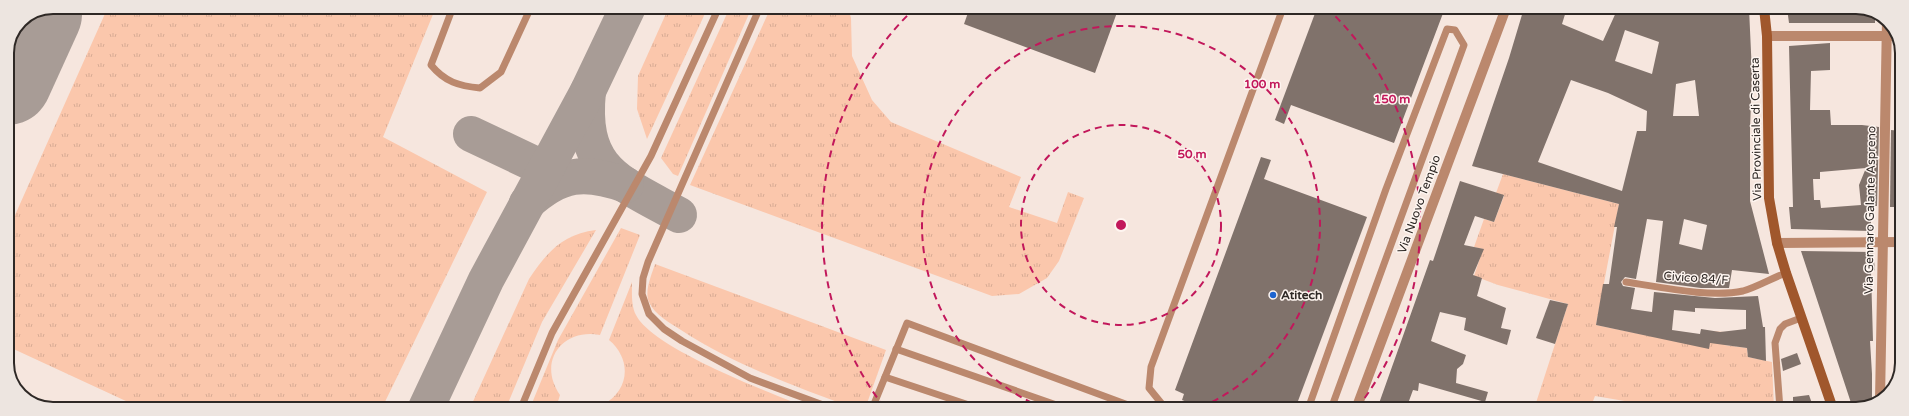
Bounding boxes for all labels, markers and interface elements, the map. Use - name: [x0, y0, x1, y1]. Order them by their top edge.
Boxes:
- street label: Via Provinciale di Caserta: [1748, 57, 1764, 201]
- text: 100 m: [1244, 77, 1280, 91]
- text: 150 m: [1374, 92, 1410, 106]
- street label: Via Gennaro Galante Aspreno: [1862, 126, 1878, 294]
- text: 50 m: [1177, 147, 1207, 161]
- street label: Via Nuovo Tempio: [1395, 153, 1443, 255]
- centre of rings: [1114, 218, 1128, 232]
- street label: Civico 84/F: [1663, 269, 1729, 287]
- place label: Atitech: [1281, 288, 1322, 302]
- marker: Atitech: [1268, 290, 1278, 300]

